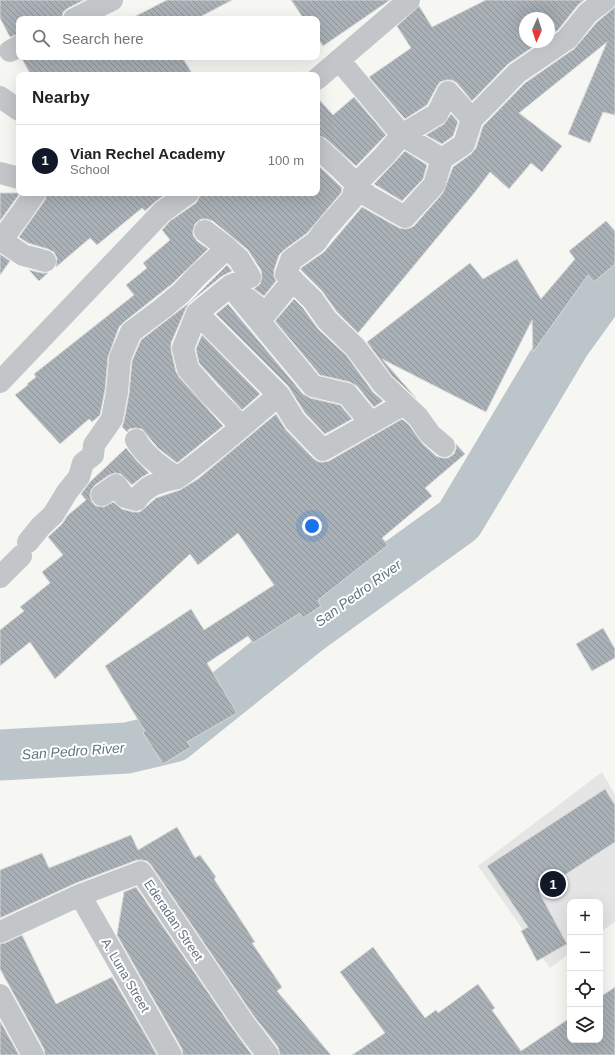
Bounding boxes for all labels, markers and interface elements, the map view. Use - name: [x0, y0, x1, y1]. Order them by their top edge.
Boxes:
- north arrow: [519, 12, 555, 48]
- search box: [16, 16, 320, 60]
- icon: search: [30, 27, 52, 49]
- text: Search here: [62, 30, 144, 47]
- text: Nearby: [32, 88, 90, 107]
- text: Vian Rechel Academy: [70, 145, 225, 162]
- text: 1: [41, 153, 49, 168]
- text: 100 m: [268, 153, 304, 168]
- text: School: [70, 162, 110, 177]
- your location: [302, 516, 322, 536]
- water label: San Pedro River: [312, 556, 405, 630]
- water label: San Pedro River: [21, 739, 126, 763]
- pin: 1: [540, 869, 566, 899]
- street label: Ederadan Street: [141, 877, 206, 964]
- map controls: [567, 899, 603, 1043]
- button: +: [567, 899, 603, 935]
- button: −: [567, 935, 603, 971]
- street label: A. Luna Street: [98, 936, 153, 1015]
- button: locate: [567, 971, 603, 1007]
- button: layers: [567, 1007, 603, 1043]

